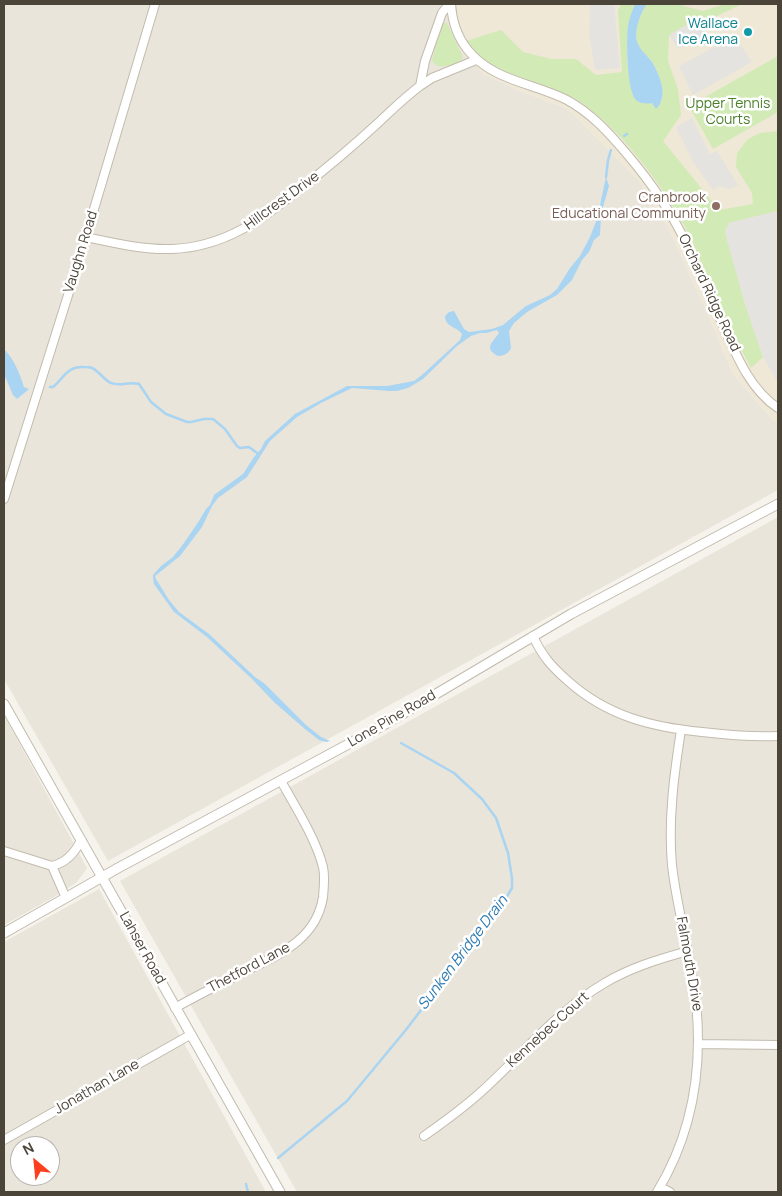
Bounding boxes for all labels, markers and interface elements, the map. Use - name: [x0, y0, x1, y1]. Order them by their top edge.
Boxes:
- place label: Wallace Ice Arena: [678, 16, 738, 48]
- marker: Wallace Ice Arena: [742, 26, 754, 38]
- park label: Upper Tennis Courts: [686, 96, 770, 128]
- street label: Hillcrest Drive: [241, 168, 323, 234]
- place label: Cranbrook Educational Community: [552, 190, 706, 222]
- marker: Cranbrook Educational Community: [710, 200, 722, 212]
- street label: Vaughn Road: [61, 209, 101, 295]
- street label: Orchard Ridge Road: [674, 232, 744, 354]
- street label: Lone Pine Road: [345, 687, 439, 751]
- water label: Sunken Bridge Drain: [414, 892, 512, 1014]
- street label: Lahser Road: [115, 909, 169, 987]
- street label: Falmouth Drive: [672, 915, 706, 1013]
- street label: Thetford Lane: [205, 939, 293, 997]
- street label: Kennebec Court: [503, 989, 593, 1071]
- street label: Jonathan Lane: [52, 1056, 142, 1118]
- north arrow: [10, 1136, 60, 1186]
- text: N: [19, 1137, 37, 1159]

